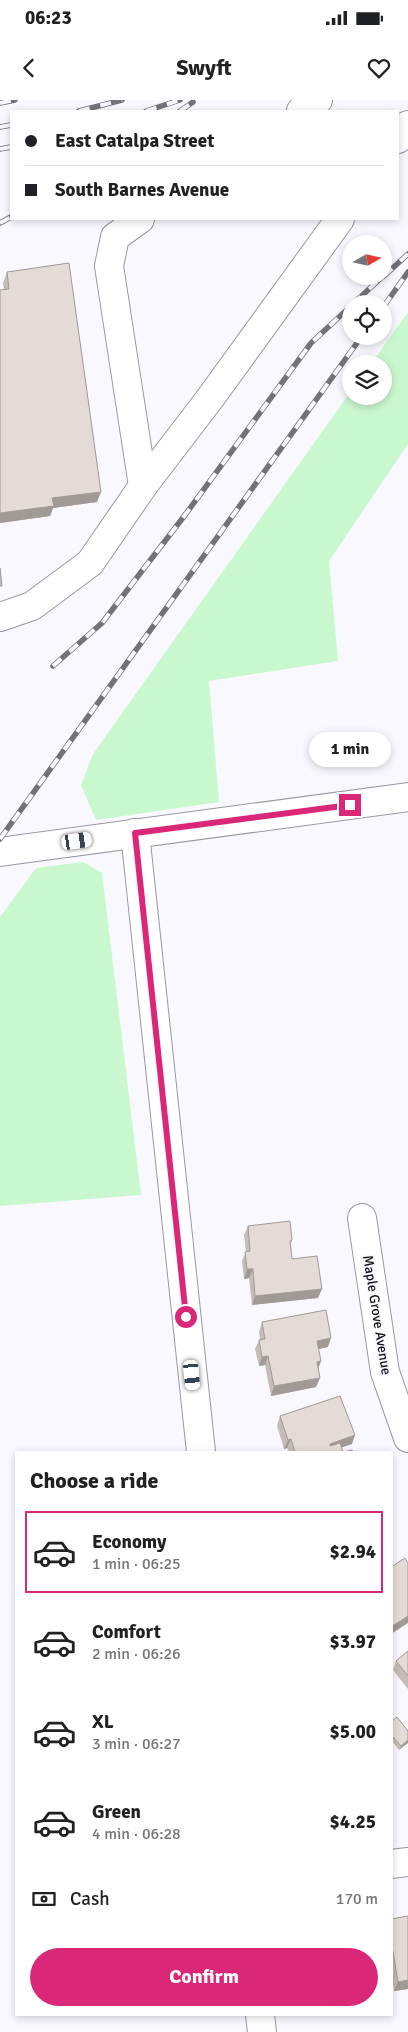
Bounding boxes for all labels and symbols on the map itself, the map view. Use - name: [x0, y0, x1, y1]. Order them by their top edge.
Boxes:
- north arrow: [342, 235, 392, 285]
- callout: 1 min: [309, 732, 391, 768]
- route end: [339, 794, 361, 816]
- car: [61, 831, 92, 851]
- street label: Maple Grove Avenue: [359, 1254, 395, 1376]
- route start: [175, 1306, 197, 1328]
- car: [182, 1359, 201, 1391]

